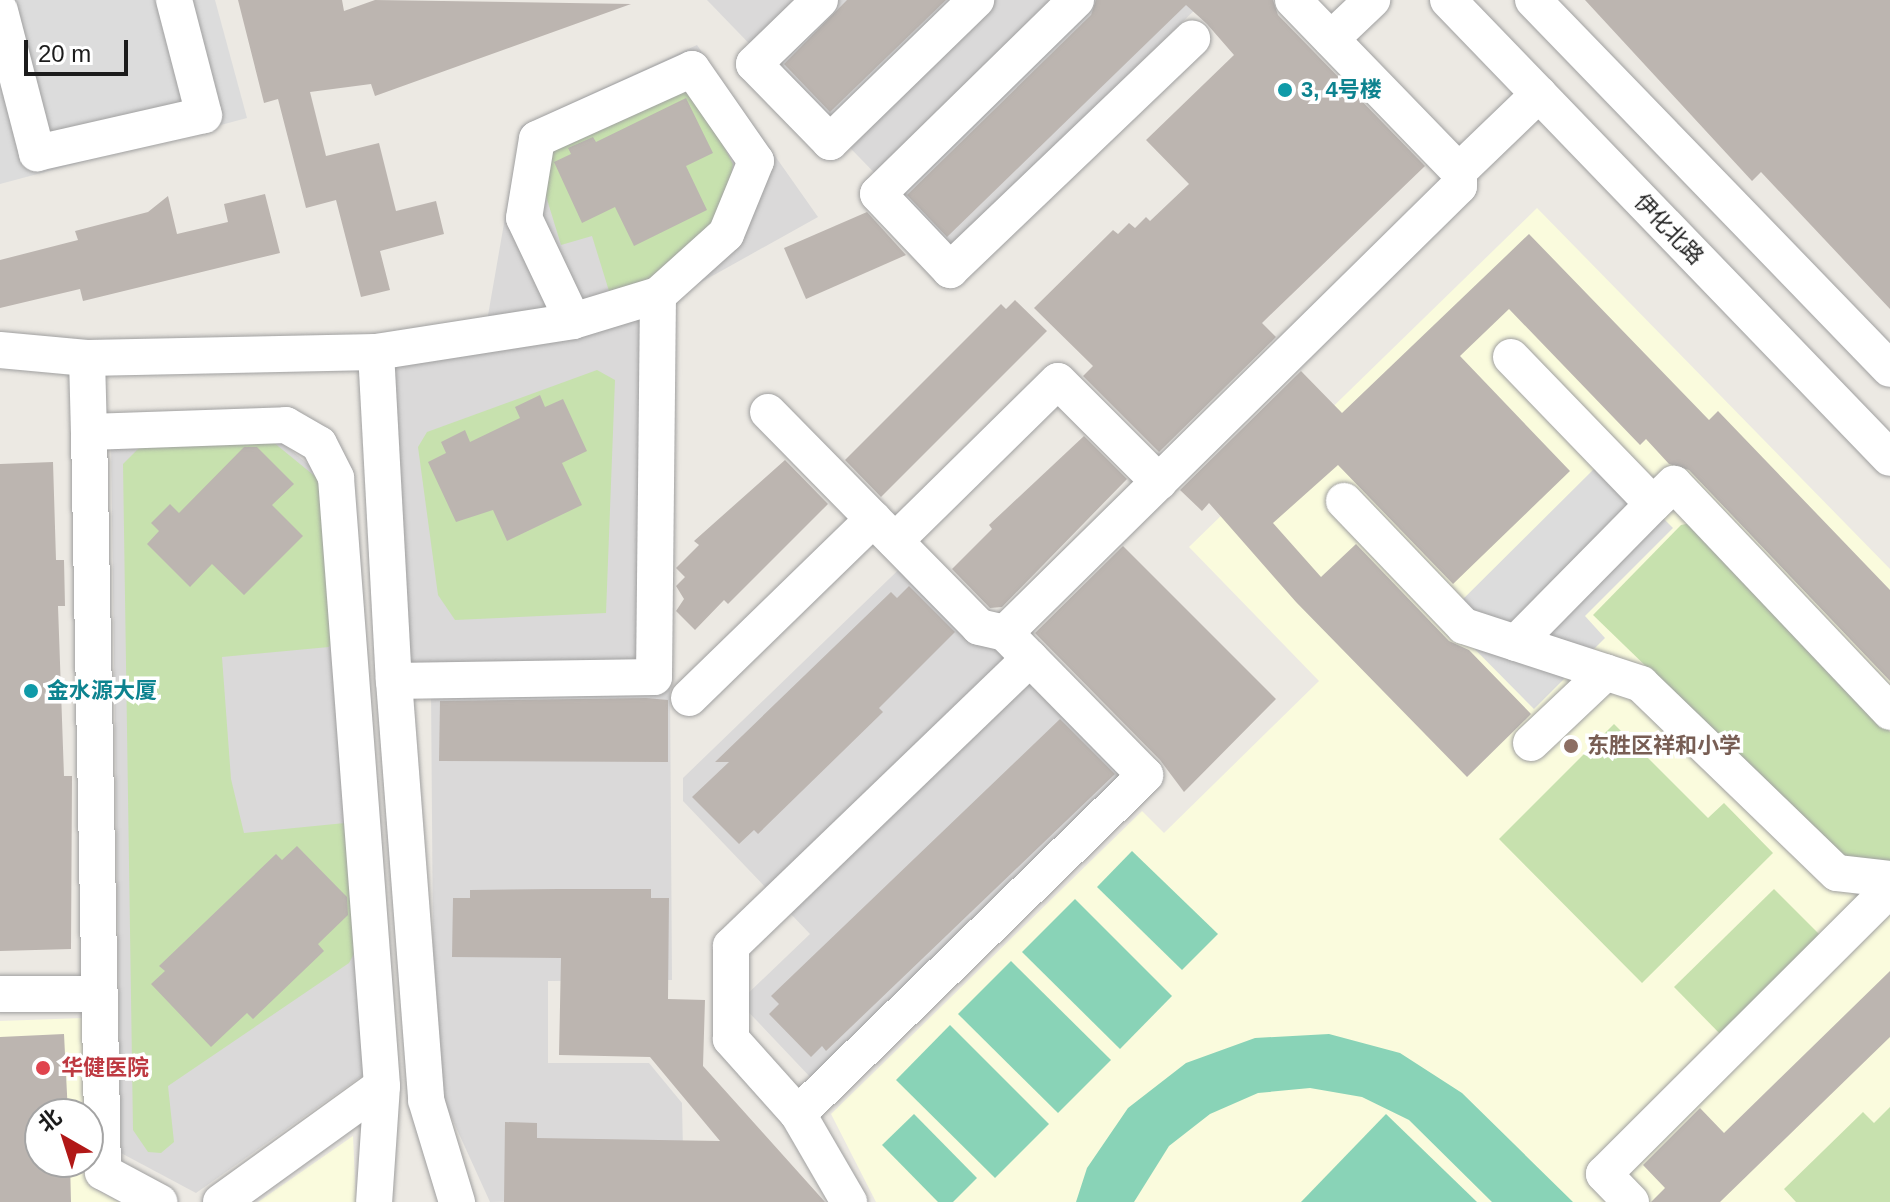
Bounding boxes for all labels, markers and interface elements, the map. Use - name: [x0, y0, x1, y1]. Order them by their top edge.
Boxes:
- scale bar: [28, 24, 132, 74]
- text: 20 m: [38, 40, 91, 67]
- place label: 3, 4号楼: [1301, 77, 1382, 103]
- marker: 3, 4号楼: [1276, 81, 1294, 99]
- street label: 伊化北路: [1629, 188, 1709, 270]
- place label: 金水源大厦: [47, 678, 157, 704]
- marker: 金水源大厦: [22, 682, 40, 700]
- place label: 东胜区祥和小学: [1587, 733, 1741, 759]
- marker: 东胜区祥和小学: [1562, 737, 1580, 755]
- place label: 华健医院: [61, 1055, 149, 1081]
- marker: 华健医院: [32, 1057, 54, 1079]
- north arrow: [24, 1098, 104, 1178]
- text: 北: [33, 1104, 66, 1137]

